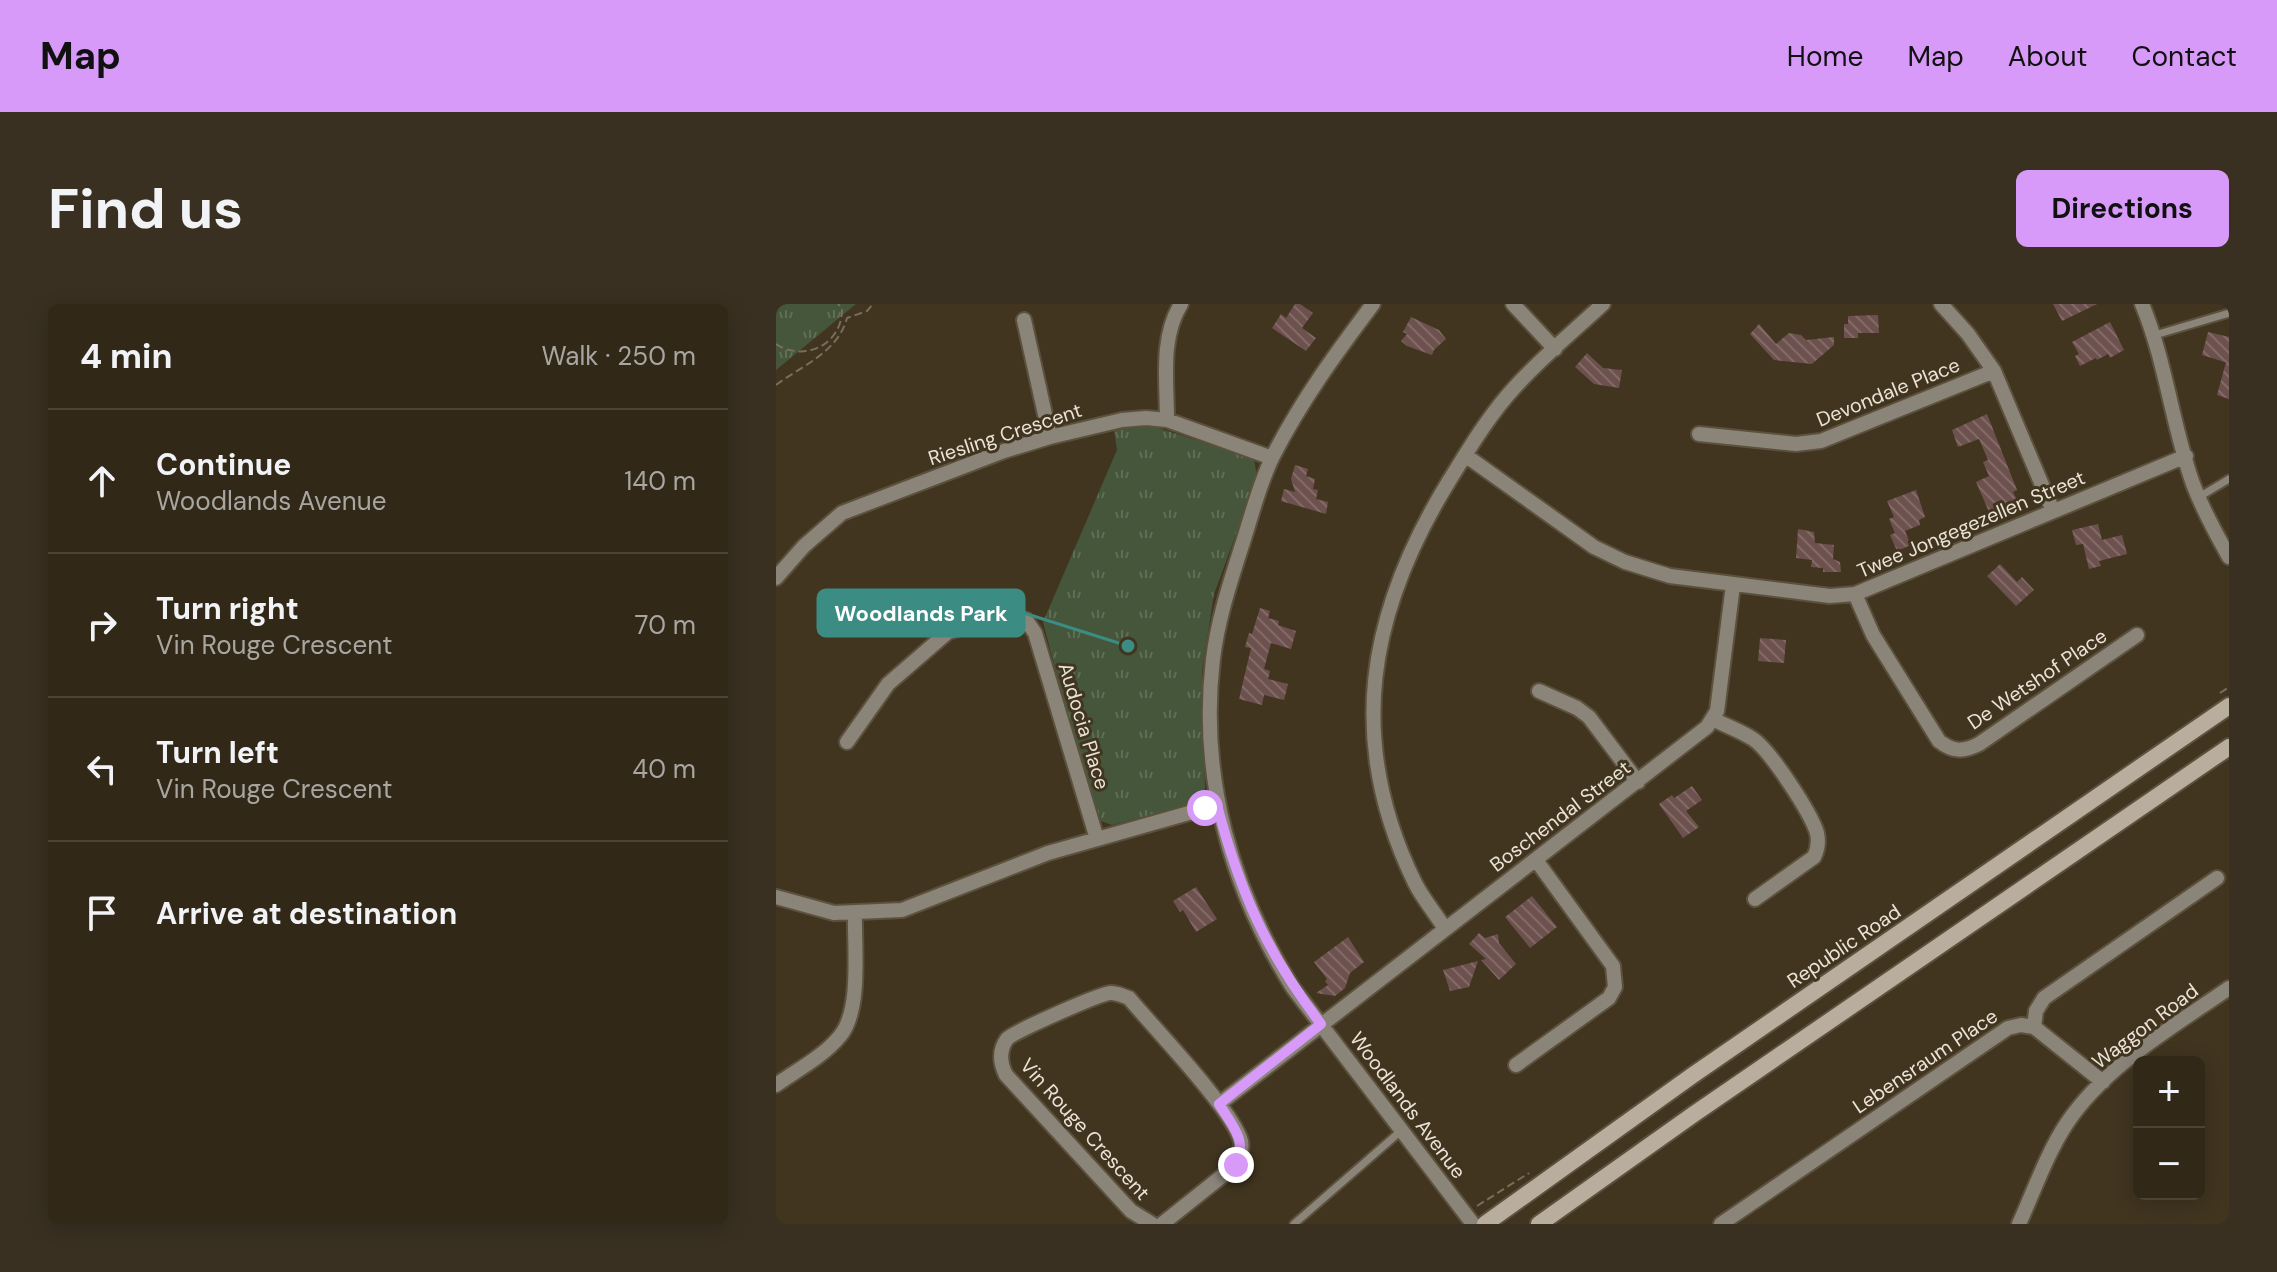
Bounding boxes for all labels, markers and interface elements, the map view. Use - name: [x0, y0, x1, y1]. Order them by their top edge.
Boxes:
- text: Map: [40, 31, 121, 81]
- text: Home: [1787, 38, 1863, 75]
- text: Map: [1907, 38, 1964, 75]
- text: About: [2008, 38, 2087, 75]
- text: Contact: [2131, 38, 2237, 75]
- button: Directions: [2016, 170, 2229, 247]
- text: Find us: [48, 172, 243, 245]
- text: 4 min: [80, 334, 172, 379]
- text: Walk · 250 m: [541, 339, 696, 373]
- street label: Devondale Place: [1812, 351, 1964, 433]
- street label: Riesling Crescent: [925, 397, 1085, 471]
- text: Continue: [156, 445, 291, 484]
- icon: ahead: [80, 459, 124, 503]
- text: 140 m: [624, 464, 696, 498]
- street label: Twee Jongegezellen Street: [1853, 464, 2089, 584]
- text: Woodlands Avenue: [156, 484, 386, 518]
- text: Turn right: [156, 589, 299, 628]
- callout: Woodlands Park: [818, 590, 1024, 636]
- text: Woodlands Park: [834, 599, 1008, 628]
- icon: right: [80, 603, 124, 647]
- text: 70 m: [635, 608, 696, 642]
- street label: De Wetshof Place: [1962, 623, 2112, 735]
- text: Vin Rouge Crescent: [156, 628, 392, 662]
- street label: Audocia Place: [1052, 660, 1116, 792]
- text: Turn left: [156, 733, 279, 772]
- icon: left: [80, 747, 124, 791]
- text: 40 m: [632, 752, 696, 786]
- street label: Boschendal Street: [1484, 754, 1636, 877]
- text: Vin Rouge Crescent: [156, 772, 392, 806]
- route start: [1187, 790, 1223, 826]
- icon: arrive: [80, 891, 124, 935]
- text: Arrive at destination: [156, 894, 457, 933]
- street label: Republic Road: [1782, 898, 1906, 994]
- street label: Waggon Road: [2087, 978, 2203, 1074]
- street label: Lebensraum Place: [1847, 1003, 2003, 1119]
- street label: Woodlands Avenue: [1344, 1026, 1472, 1184]
- street label: Vin Rouge Crescent: [1014, 1053, 1156, 1205]
- map controls: [2133, 1056, 2205, 1200]
- button: +: [2133, 1056, 2205, 1128]
- button: −: [2133, 1128, 2205, 1200]
- route end: [1218, 1147, 1254, 1183]

